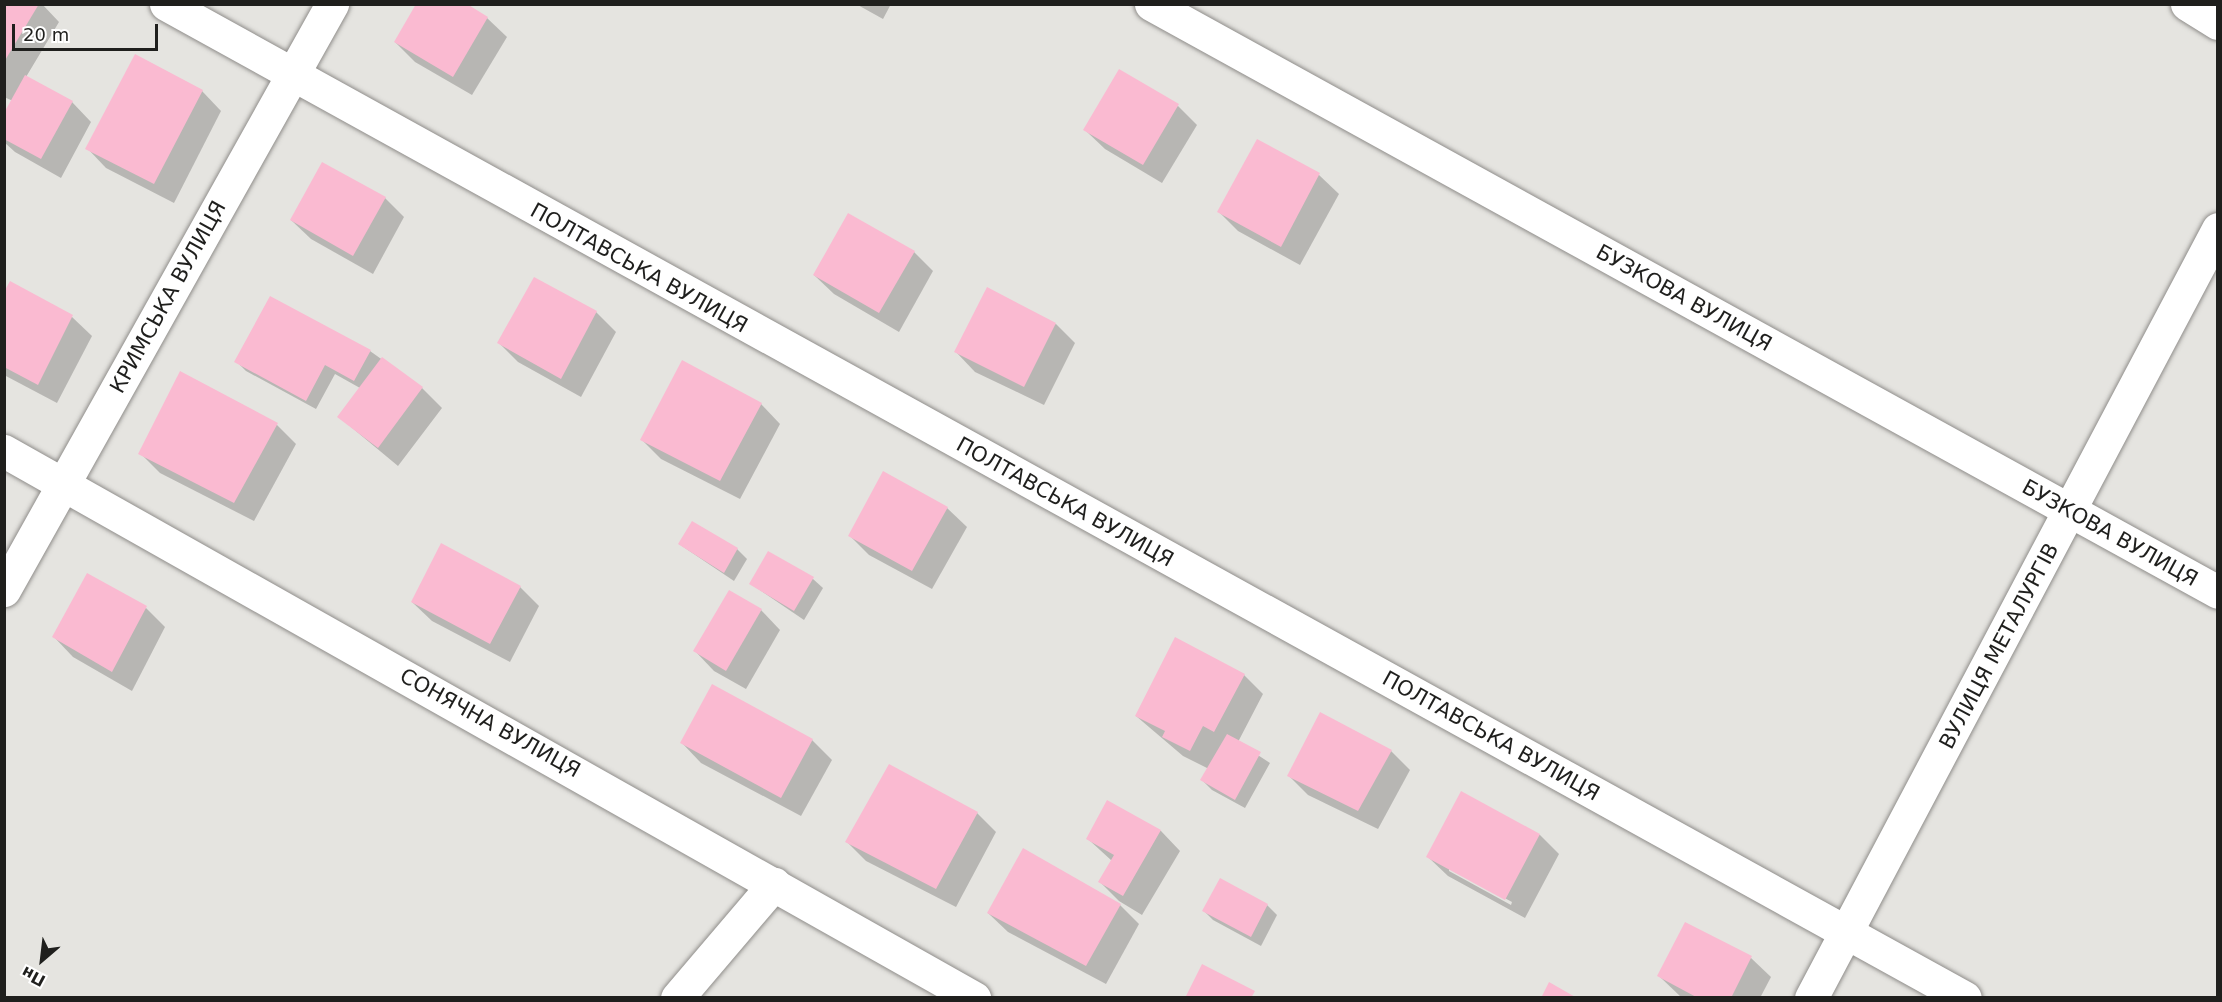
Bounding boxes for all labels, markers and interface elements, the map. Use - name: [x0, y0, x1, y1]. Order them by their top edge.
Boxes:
- scale bar: [15, 12, 160, 50]
- text: 20 m: [23, 24, 69, 45]
- street label: КРИМСЬКА ВУЛИЦЯ: [105, 196, 231, 398]
- street label: ПОЛТАВСЬКА ВУЛИЦЯ: [526, 198, 752, 338]
- street label: БУЗКОВА ВУЛИЦЯ: [1592, 239, 1776, 357]
- street label: ПОЛТАВСЬКА ВУЛИЦЯ: [952, 432, 1178, 572]
- street label: БУЗКОВА ВУЛИЦЯ: [2018, 474, 2202, 592]
- street label: ВУЛИЦЯ МЕТАЛУРГІВ: [1934, 539, 2064, 753]
- street label: СОНЯЧНА ВУЛИЦЯ: [395, 663, 585, 783]
- street label: ПОЛТАВСЬКА ВУЛИЦЯ: [1378, 666, 1604, 806]
- north arrow: [12, 930, 72, 990]
- text: Пн: [18, 962, 49, 990]

